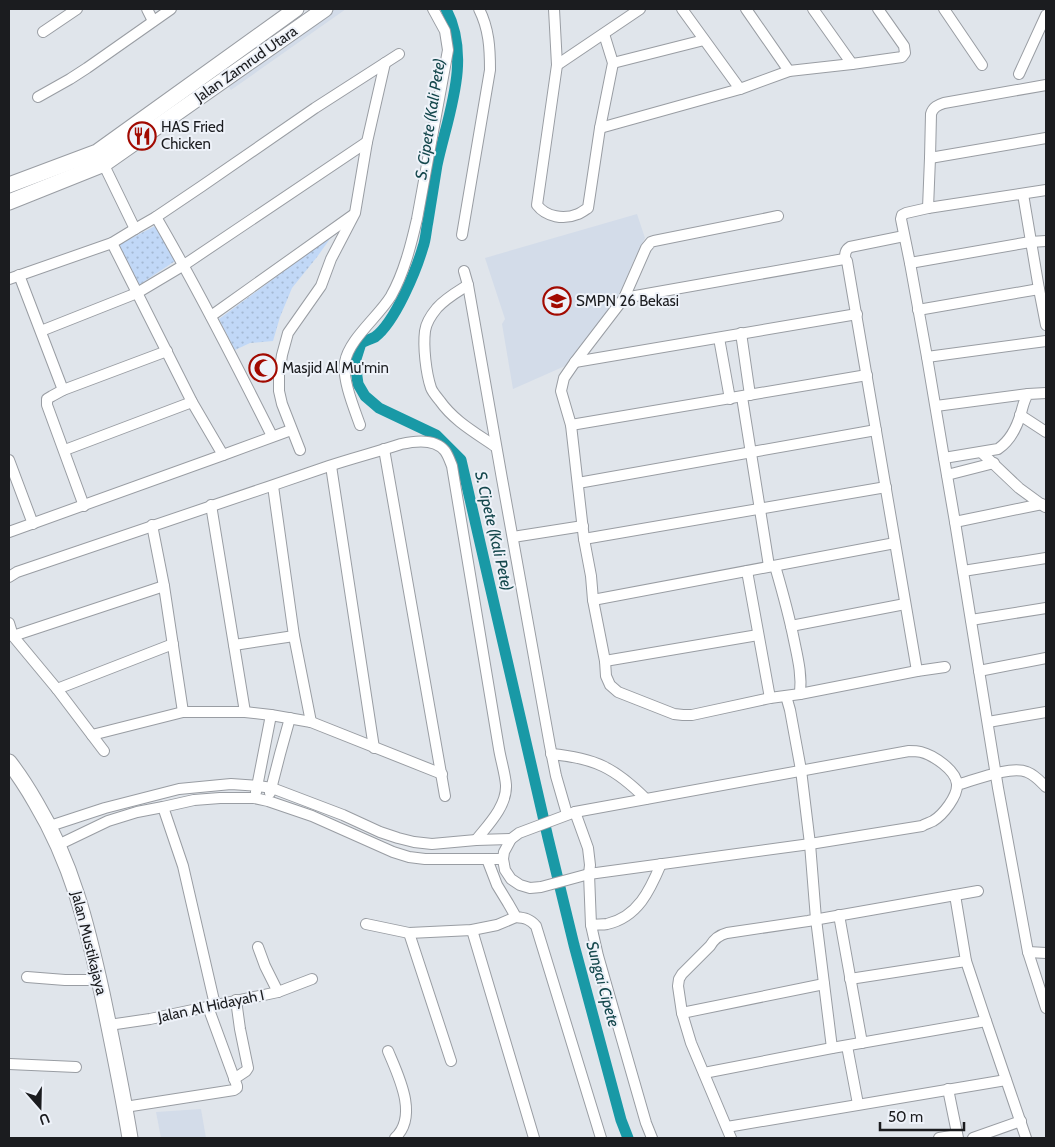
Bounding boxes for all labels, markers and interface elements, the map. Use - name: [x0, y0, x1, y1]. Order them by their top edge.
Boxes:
- street label: Jalan Zamrud Utara: [190, 21, 301, 107]
- water label: S. Cipete (Kali Pete): [411, 57, 449, 181]
- place label: HAS Fried Chicken: [161, 118, 224, 153]
- restaurant icon: HAS Fried Chicken: [127, 121, 157, 151]
- school or university icon: SMPN 26 Bekasi: [542, 286, 572, 316]
- place label: SMPN 26 Bekasi: [576, 292, 679, 310]
- mosque icon: Masjid Al Mu'min: [248, 353, 278, 383]
- place label: Masjid Al Mu'min: [282, 359, 389, 377]
- water label: S. Cipete (Kali Pete): [471, 469, 517, 593]
- street label: Jalan Mustikajaya: [67, 888, 111, 998]
- water label: Sungai Cipete: [582, 939, 624, 1029]
- street label: Jalan Al Hidayah I: [155, 986, 266, 1026]
- north arrow: [15, 1082, 65, 1132]
- scale bar: [880, 1100, 964, 1132]
- text: 50 m: [888, 1108, 923, 1126]
- text: U: [37, 1109, 52, 1129]

